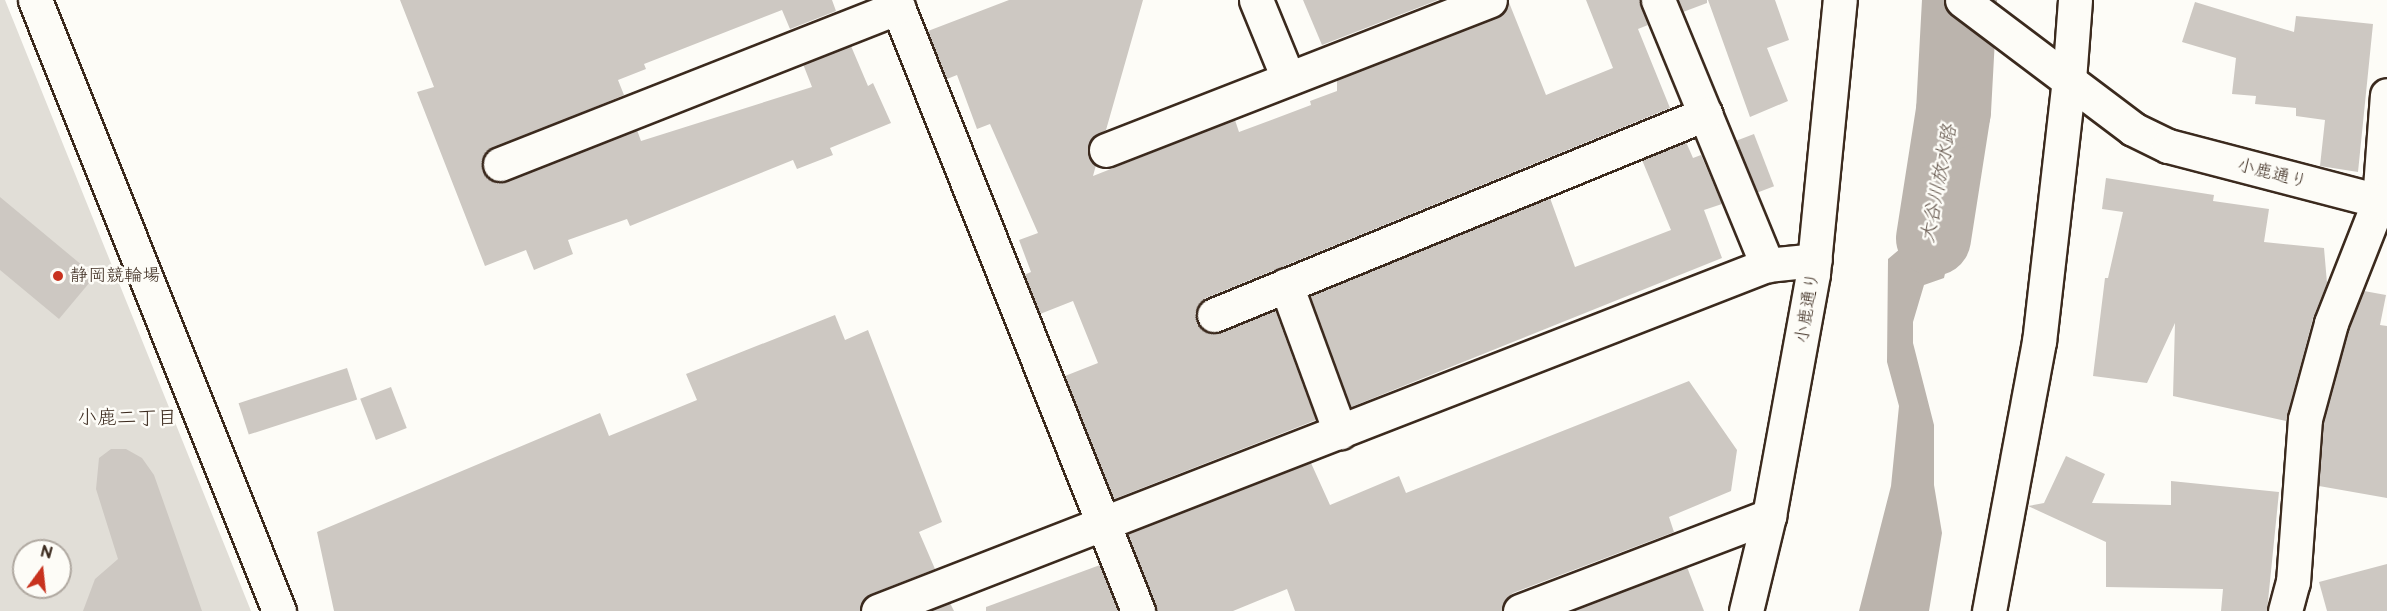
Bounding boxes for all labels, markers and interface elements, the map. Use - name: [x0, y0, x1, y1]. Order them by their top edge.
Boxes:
- water label: 大谷川放水路: [1916, 123, 1962, 245]
- street label: 小鹿通り: [2234, 155, 2310, 193]
- place label: 静岡競輪場: [70, 265, 160, 287]
- marker: 静岡競輪場: [51, 269, 65, 283]
- street label: 小鹿通り: [1792, 271, 1824, 345]
- district label: 小鹿二丁目: [77, 406, 177, 430]
- north arrow: [12, 539, 72, 599]
- text: N: [38, 542, 55, 564]

